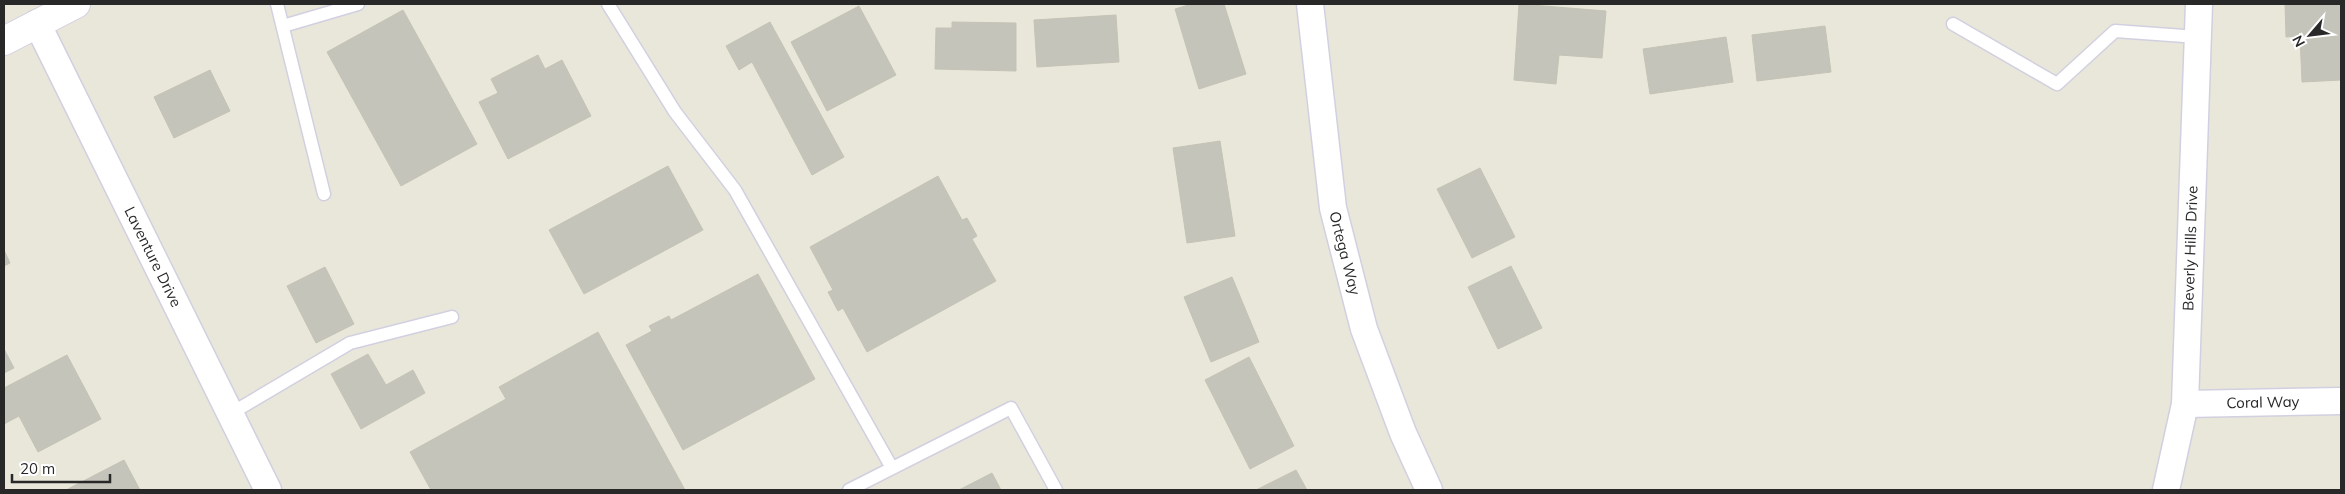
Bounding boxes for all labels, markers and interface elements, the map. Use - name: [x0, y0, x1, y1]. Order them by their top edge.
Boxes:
- north arrow: [2285, 10, 2335, 60]
- text: N: [2288, 32, 2309, 50]
- street label: Beverly Hills Drive: [2178, 185, 2202, 311]
- street label: Laventure Drive: [120, 203, 186, 310]
- street label: Ortega Way: [1325, 209, 1365, 297]
- street label: Coral Way: [2226, 392, 2300, 412]
- scale bar: [12, 452, 110, 484]
- text: 20 m: [20, 459, 55, 478]

